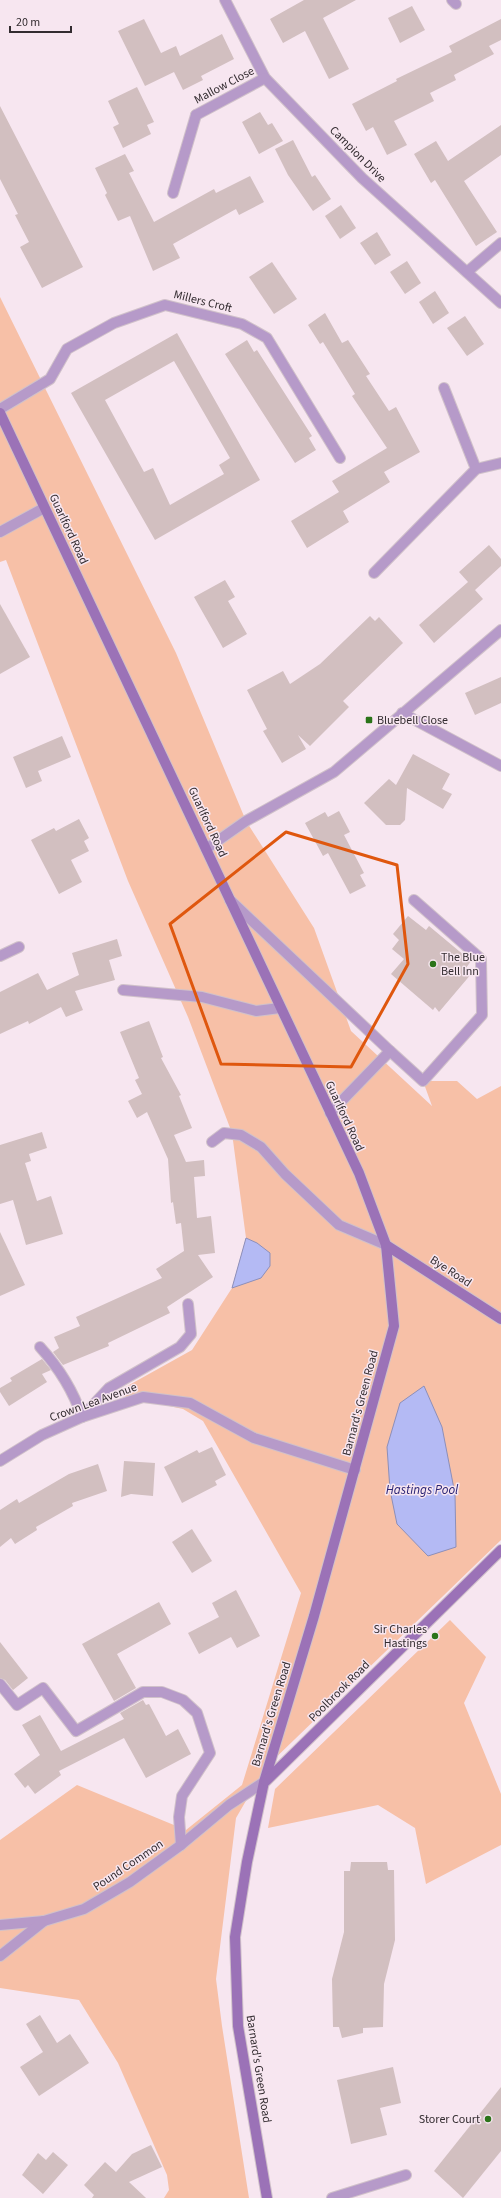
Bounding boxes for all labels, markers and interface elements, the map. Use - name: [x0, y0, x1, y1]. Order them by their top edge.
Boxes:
- scale bar: [10, 8, 71, 34]
- text: 20 m: [16, 14, 40, 31]
- street label: Mallow Close: [191, 62, 257, 108]
- street label: Campion Drive: [325, 122, 390, 187]
- street label: Millers Croft: [172, 286, 234, 317]
- street label: Guarlford Road: [45, 491, 92, 567]
- place label: Bluebell Close: [377, 712, 448, 729]
- marker: Bluebell Close: [364, 715, 374, 725]
- street label: Guarlford Road: [184, 784, 231, 860]
- place label: The Blue Bell Inn: [441, 949, 485, 980]
- marker: The Blue Bell Inn: [428, 959, 438, 969]
- street label: Guarlford Road: [321, 1078, 368, 1154]
- street label: Bye Road: [427, 1252, 475, 1291]
- street label: Barnard's Green Road: [338, 1348, 383, 1458]
- street label: Crown Lea Avenue: [47, 1379, 139, 1426]
- water label: Hastings Pool: [386, 1481, 459, 1499]
- place label: Sir Charles Hastings: [373, 1621, 427, 1652]
- marker: Sir Charles Hastings: [430, 1631, 440, 1641]
- street label: Poolbrook Road: [305, 1657, 374, 1726]
- street label: Barnard's Green Road: [247, 1660, 296, 1769]
- street label: Pound Common: [90, 1836, 167, 1895]
- street label: Barnard's Green Road: [242, 2014, 275, 2124]
- place label: Storer Court: [419, 2111, 480, 2128]
- marker: Storer Court: [483, 2114, 493, 2124]

